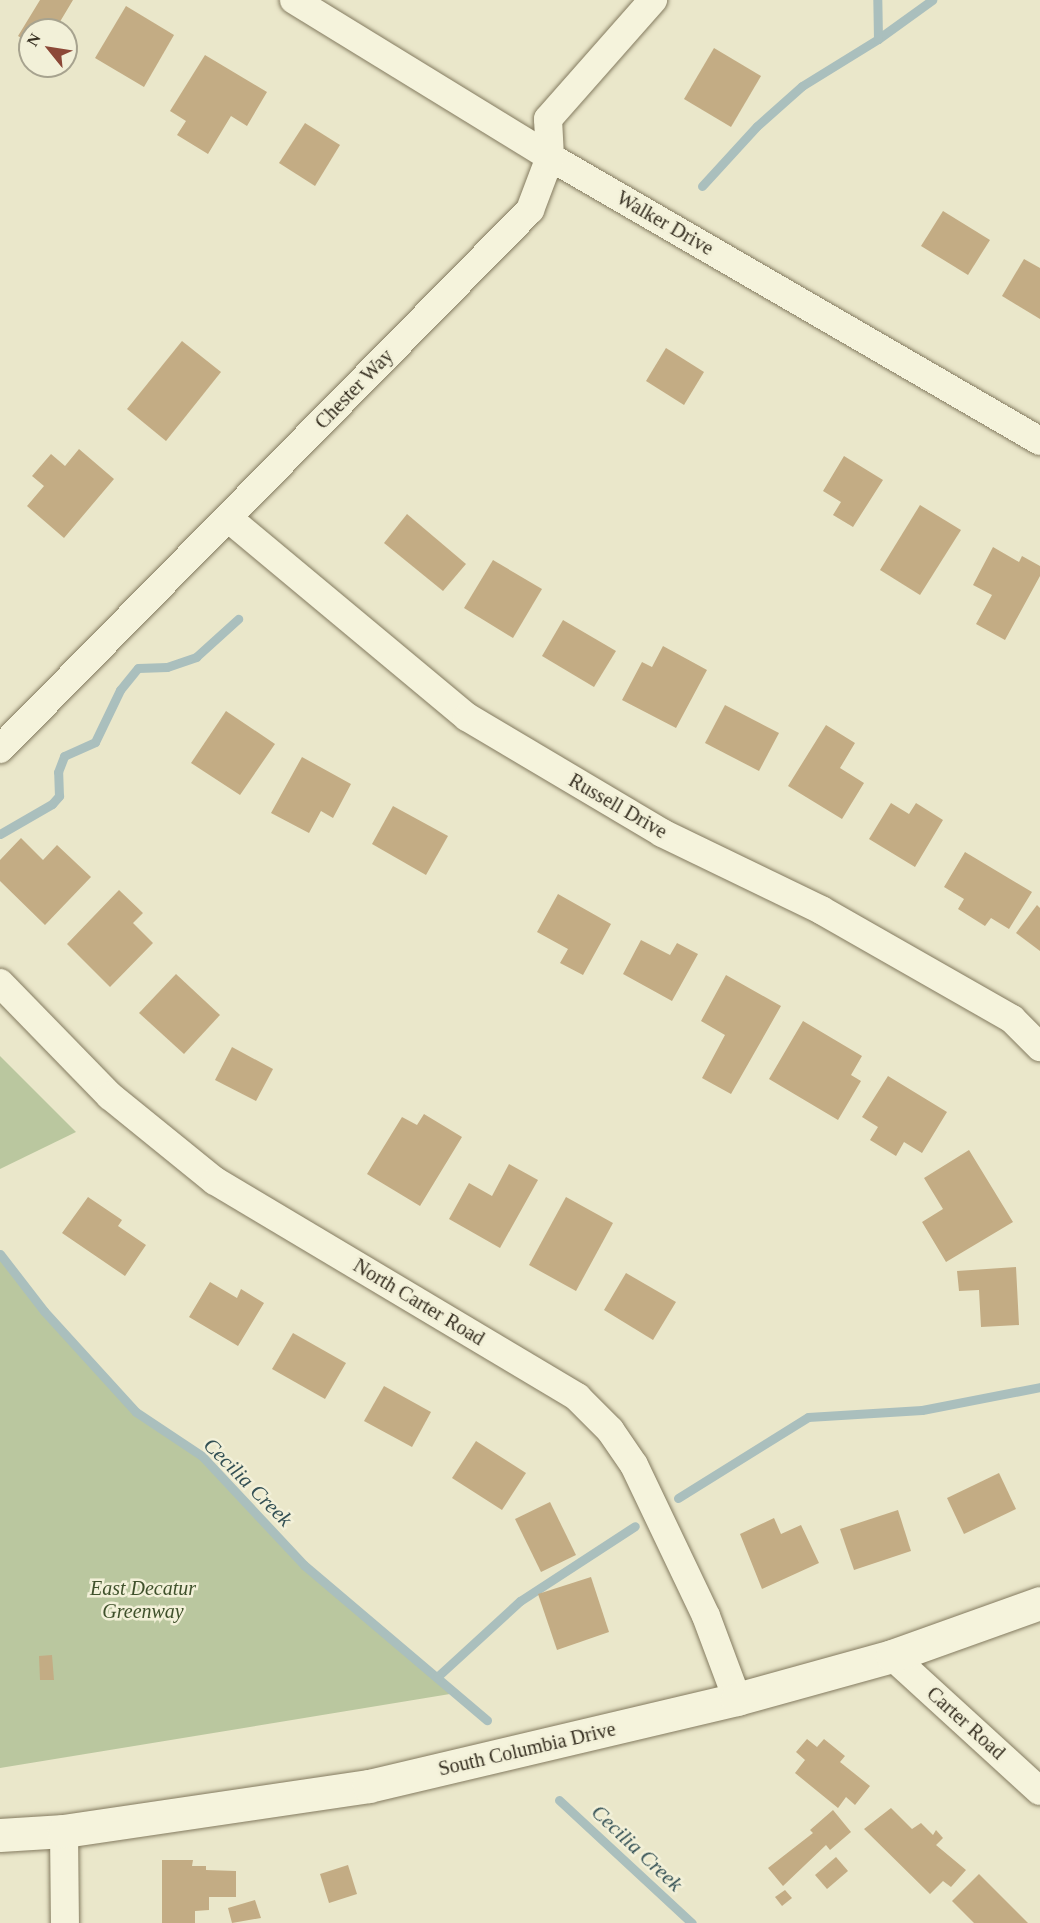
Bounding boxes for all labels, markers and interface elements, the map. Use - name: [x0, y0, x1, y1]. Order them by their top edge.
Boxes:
- north arrow: [18, 18, 78, 78]
- text: N: [23, 30, 44, 49]
- street label: Walker Drive: [612, 186, 718, 260]
- street label: Chester Way: [310, 344, 398, 434]
- street label: Russell Drive: [565, 768, 671, 844]
- street label: North Carter Road: [349, 1253, 489, 1351]
- water label: Cecilia Creek: [198, 1432, 298, 1532]
- park label: East Decatur Greenway: [90, 1577, 196, 1624]
- street label: Carter Road: [922, 1682, 1010, 1764]
- street label: South Columbia Drive: [436, 1717, 618, 1781]
- water label: Cecilia Creek: [586, 1799, 688, 1897]

